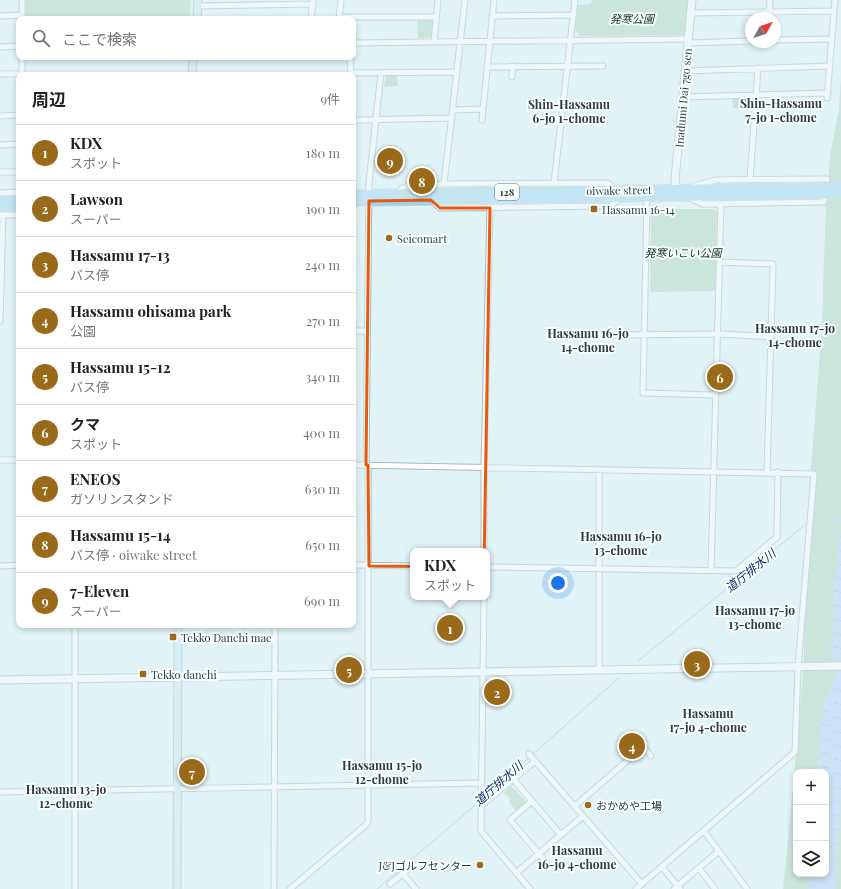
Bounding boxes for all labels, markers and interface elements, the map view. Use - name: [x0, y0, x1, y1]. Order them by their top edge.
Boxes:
- park label: 発寒公園: [610, 11, 656, 26]
- north arrow: [745, 12, 781, 48]
- search box: [16, 16, 356, 60]
- icon: search: [30, 27, 52, 49]
- text: ここで検索: [62, 29, 137, 49]
- street label: Inadumi Dai 7go sen: [671, 47, 695, 148]
- text: 周辺: [32, 88, 66, 110]
- text: 9件: [320, 90, 340, 107]
- district label: Shin-Hassamu 7-jo 1-chome: [740, 95, 823, 125]
- district label: Shin-Hassamu 6-jo 1-chome: [528, 96, 611, 126]
- text: KDX: [70, 133, 102, 153]
- text: 1: [43, 144, 47, 161]
- text: 180 m: [306, 144, 340, 161]
- pin: 9: [377, 146, 403, 176]
- text: スポット: [70, 154, 122, 171]
- pin: 8: [409, 166, 435, 196]
- street label: oiwake street: [586, 182, 652, 198]
- road number: 128: [495, 184, 519, 200]
- text: Lawson: [70, 189, 123, 209]
- text: 2: [42, 200, 48, 217]
- text: 190 m: [306, 200, 340, 217]
- place label: Hassamu 16-14: [602, 202, 675, 217]
- marker: Hassamu 16-14: [589, 204, 599, 214]
- text: スーパー: [70, 210, 122, 227]
- place label: Seicomart: [397, 231, 447, 246]
- marker: Seicomart: [384, 233, 394, 243]
- text: Hassamu 17-13: [70, 245, 170, 265]
- park label: 発寒いこい公園: [645, 245, 723, 260]
- text: 3: [42, 256, 48, 273]
- text: 240 m: [305, 256, 340, 273]
- text: バス停: [70, 266, 109, 283]
- text: Hassamu ohisama park: [70, 301, 231, 321]
- text: 4: [42, 312, 48, 329]
- text: 270 m: [306, 312, 340, 329]
- district label: Hassamu 17-jo 14-chome: [755, 320, 835, 350]
- text: 公園: [70, 322, 96, 339]
- district label: Hassamu 16-jo 14-chome: [547, 325, 629, 355]
- text: Hassamu 15-12: [70, 357, 171, 377]
- pin: 6: [707, 362, 733, 392]
- text: 5: [42, 368, 48, 385]
- text: 340 m: [305, 368, 340, 385]
- text: バス停: [70, 378, 109, 395]
- text: クマ: [70, 414, 100, 434]
- text: 6: [41, 424, 49, 441]
- text: 400 m: [303, 424, 340, 441]
- text: スポット: [70, 435, 122, 452]
- text: ENEOS: [70, 469, 121, 489]
- text: 7: [42, 480, 48, 497]
- text: 630 m: [305, 480, 340, 497]
- text: ガソリンスタンド: [70, 490, 174, 507]
- text: Hassamu 15-14: [70, 525, 171, 545]
- district label: Hassamu 16-jo 13-chome: [580, 528, 662, 558]
- text: 8: [41, 536, 49, 553]
- text: 650 m: [305, 536, 340, 553]
- water label: 道庁排水川: [722, 544, 780, 595]
- text: バス停 · oiwake street: [70, 546, 197, 563]
- popup: [410, 548, 490, 600]
- text: KDX: [424, 555, 456, 575]
- your location: [548, 573, 568, 593]
- text: スポット: [424, 576, 476, 593]
- text: 7-Eleven: [70, 581, 129, 601]
- text: 9: [41, 592, 49, 609]
- text: 690 m: [304, 592, 340, 609]
- text: スーパー: [70, 602, 122, 619]
- district label: Hassamu 17-jo 13-chome: [715, 602, 795, 632]
- pin: 1: [437, 613, 463, 643]
- place label: Tekko Danchi mae: [181, 630, 272, 645]
- marker: Tekko Danchi mae: [168, 632, 178, 642]
- pin: 3: [684, 649, 710, 679]
- pin: 5: [336, 655, 362, 685]
- place label: Tekko danchi: [151, 667, 217, 682]
- marker: Tekko danchi: [138, 669, 148, 679]
- pin: 2: [484, 677, 510, 707]
- district label: Hassamu 17-jo 4-chome: [669, 705, 747, 735]
- pin: 4: [619, 731, 645, 761]
- water label: 道庁排水川: [470, 756, 527, 809]
- pin: 7: [179, 757, 205, 787]
- district label: Hassamu 15-jo 12-chome: [342, 757, 422, 787]
- map controls: [793, 769, 829, 877]
- button: +: [793, 769, 829, 805]
- district label: Hassamu 13-jo 12-chome: [26, 781, 106, 811]
- place label: おかめや工場: [596, 798, 662, 813]
- marker: おかめや工場: [583, 800, 593, 810]
- button: −: [793, 805, 829, 841]
- button: layers: [793, 841, 829, 877]
- district label: Hassamu 16-jo 4-chome: [537, 842, 617, 872]
- place label: J&Jゴルフセンター: [378, 858, 472, 873]
- marker: J&Jゴルフセンター: [475, 860, 485, 870]

